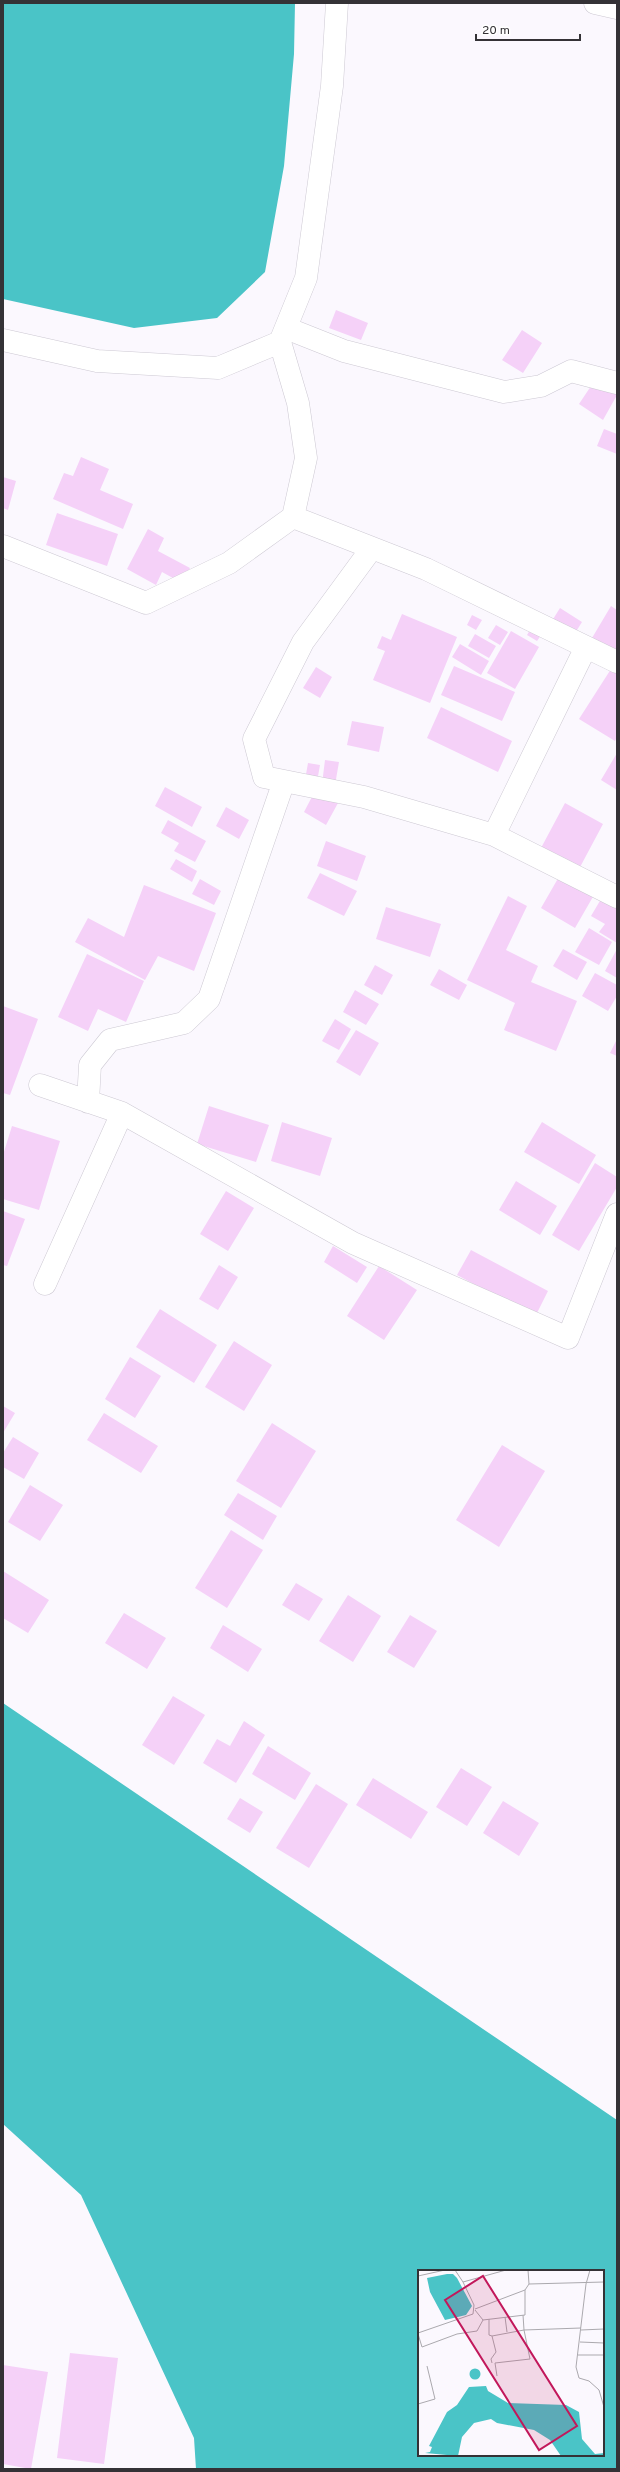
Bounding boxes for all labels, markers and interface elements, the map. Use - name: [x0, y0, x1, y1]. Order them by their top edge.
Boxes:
- scale bar: [476, 16, 580, 42]
- text: 20 m: [482, 23, 510, 39]
- inset map: [418, 2270, 604, 2456]

